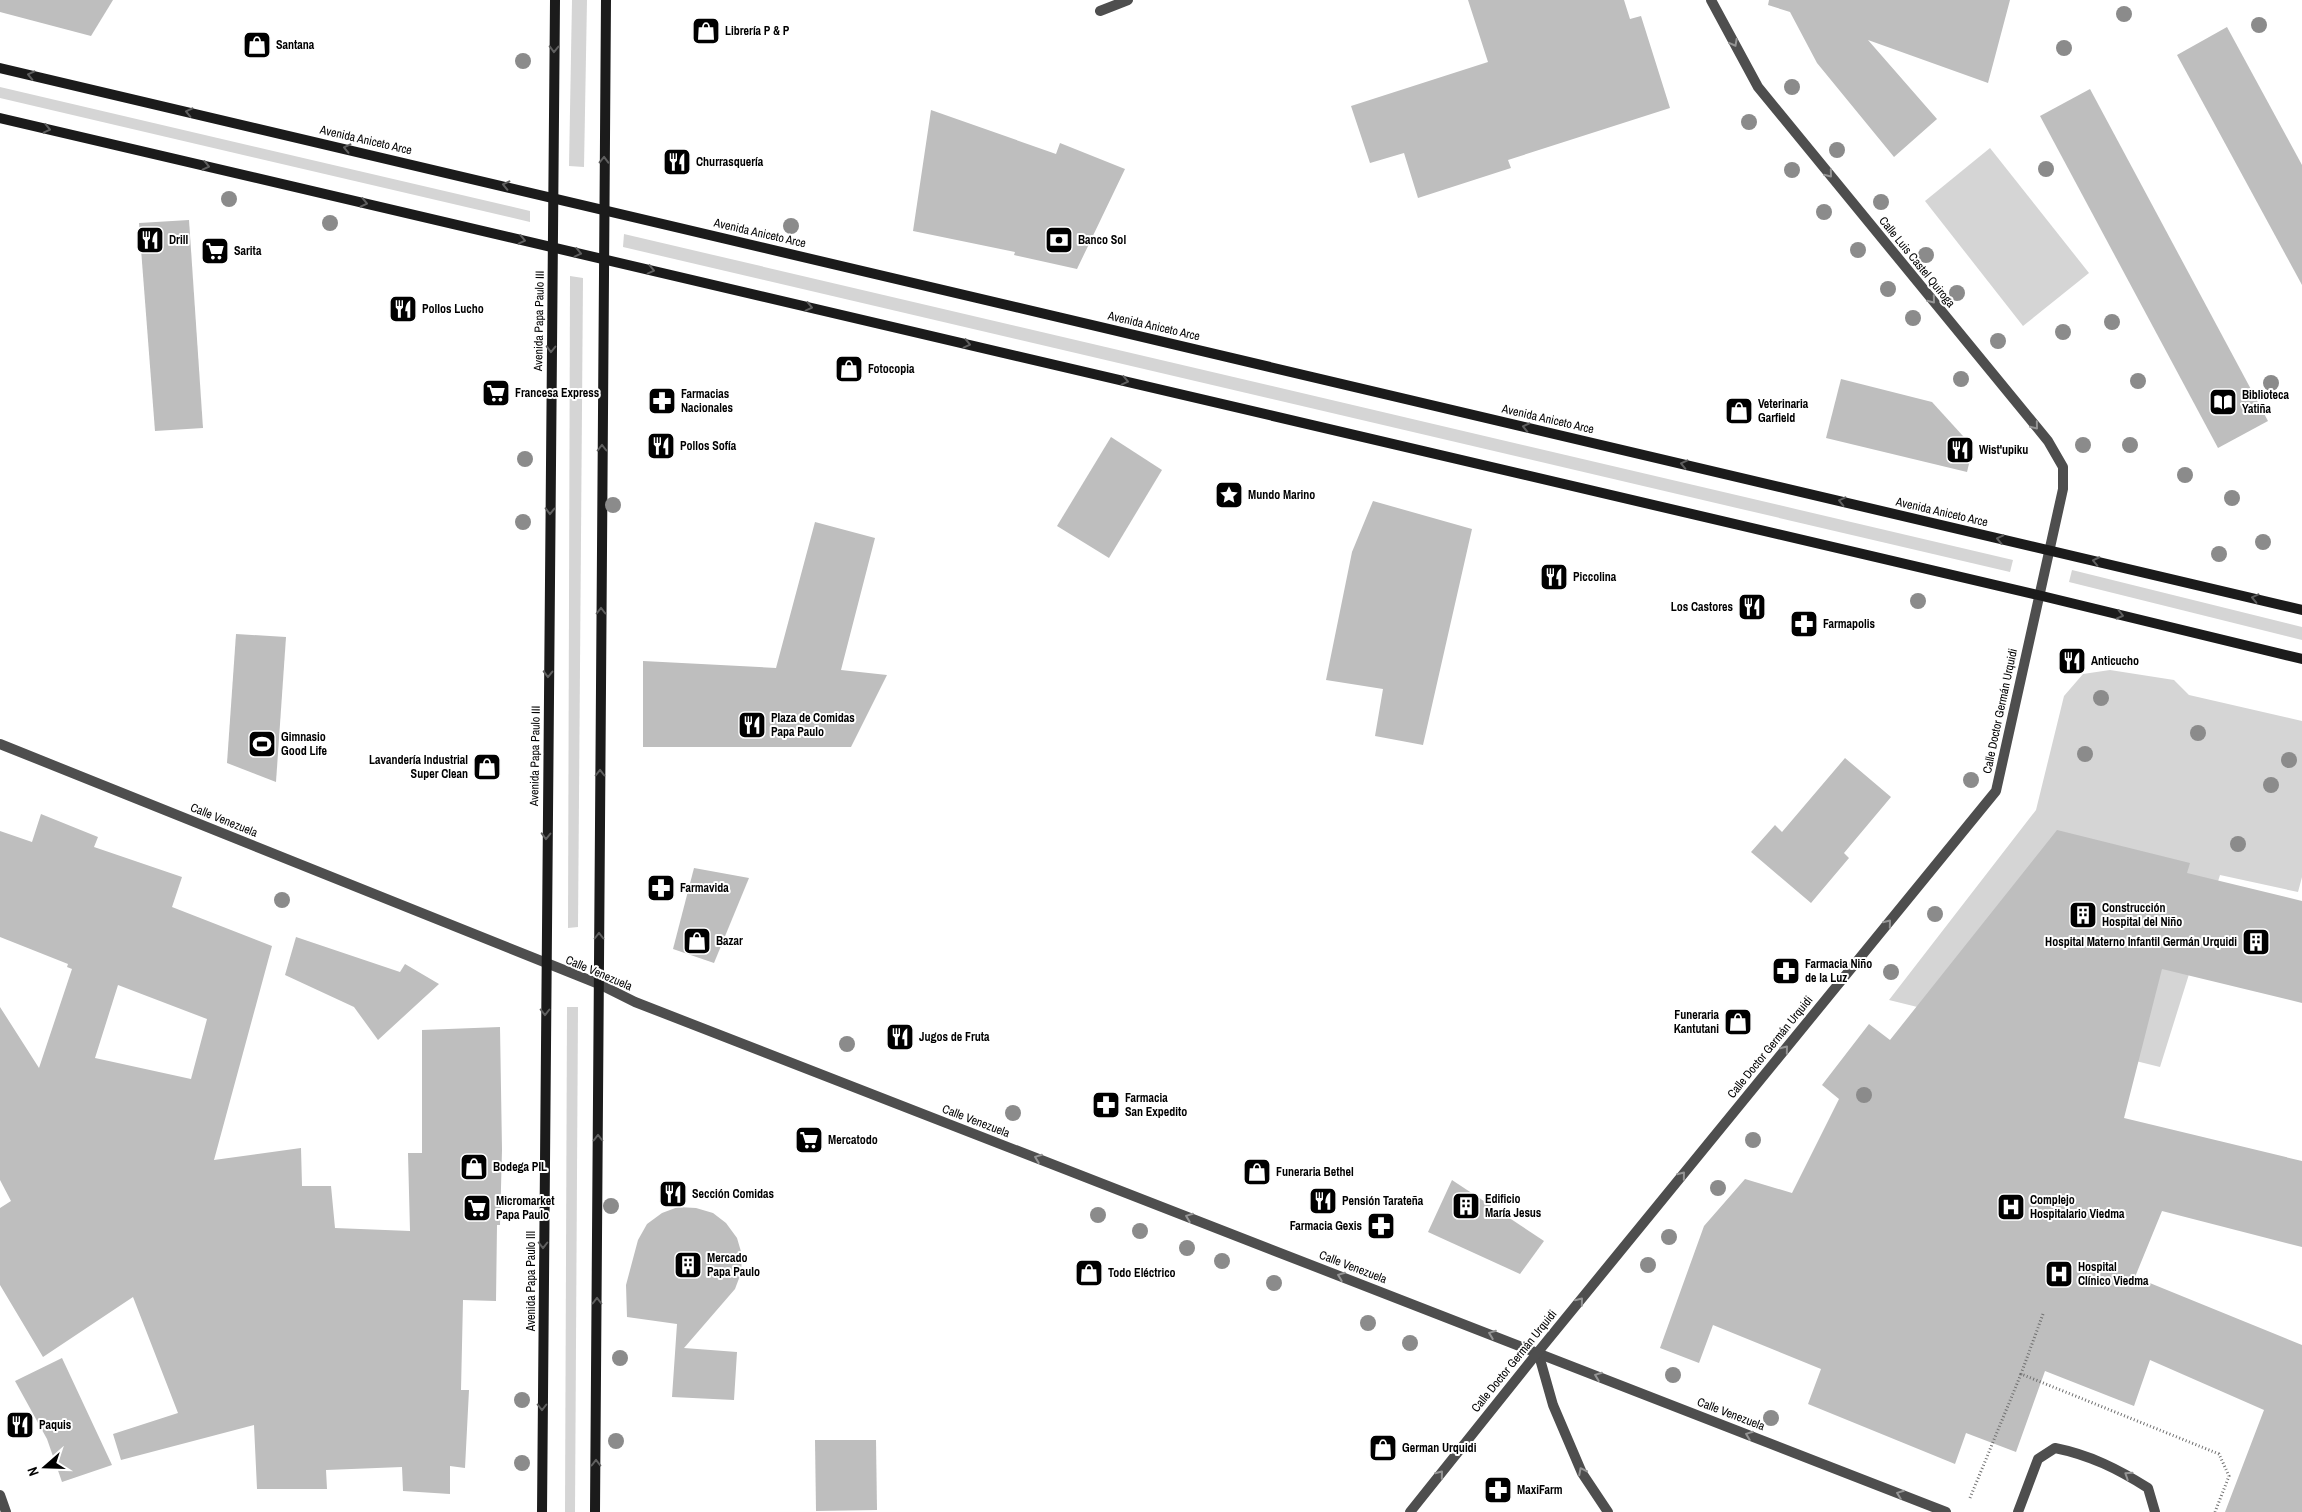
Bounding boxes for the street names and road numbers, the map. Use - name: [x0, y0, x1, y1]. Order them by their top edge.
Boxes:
- street label: Avenida Aniceto Arce: [317, 121, 414, 158]
- street label: Calle Luis Castel Quiroga: [1875, 213, 1959, 311]
- street label: Avenida Aniceto Arce: [711, 214, 808, 251]
- street label: Avenida Papa Paulo III: [530, 271, 548, 372]
- street label: Avenida Aniceto Arce: [1105, 307, 1202, 344]
- street label: Avenida Aniceto Arce: [1499, 400, 1596, 437]
- street label: Avenida Aniceto Arce: [1893, 493, 1990, 530]
- street label: Calle Doctor Germán Urquidi: [1979, 647, 2021, 775]
- street label: Avenida Papa Paulo III: [526, 706, 544, 807]
- street label: Calle Venezuela: [188, 799, 260, 841]
- street label: Calle Venezuela: [563, 952, 635, 994]
- street label: Calle Doctor Germán Urquidi: [1724, 992, 1816, 1102]
- street label: Calle Venezuela: [940, 1101, 1013, 1141]
- street label: Avenida Papa Paulo III: [523, 1231, 539, 1332]
- street label: Calle Venezuela: [1317, 1247, 1390, 1287]
- street label: Calle Doctor Germán Urquidi: [1468, 1306, 1560, 1416]
- street label: Calle Venezuela: [1695, 1394, 1768, 1434]

